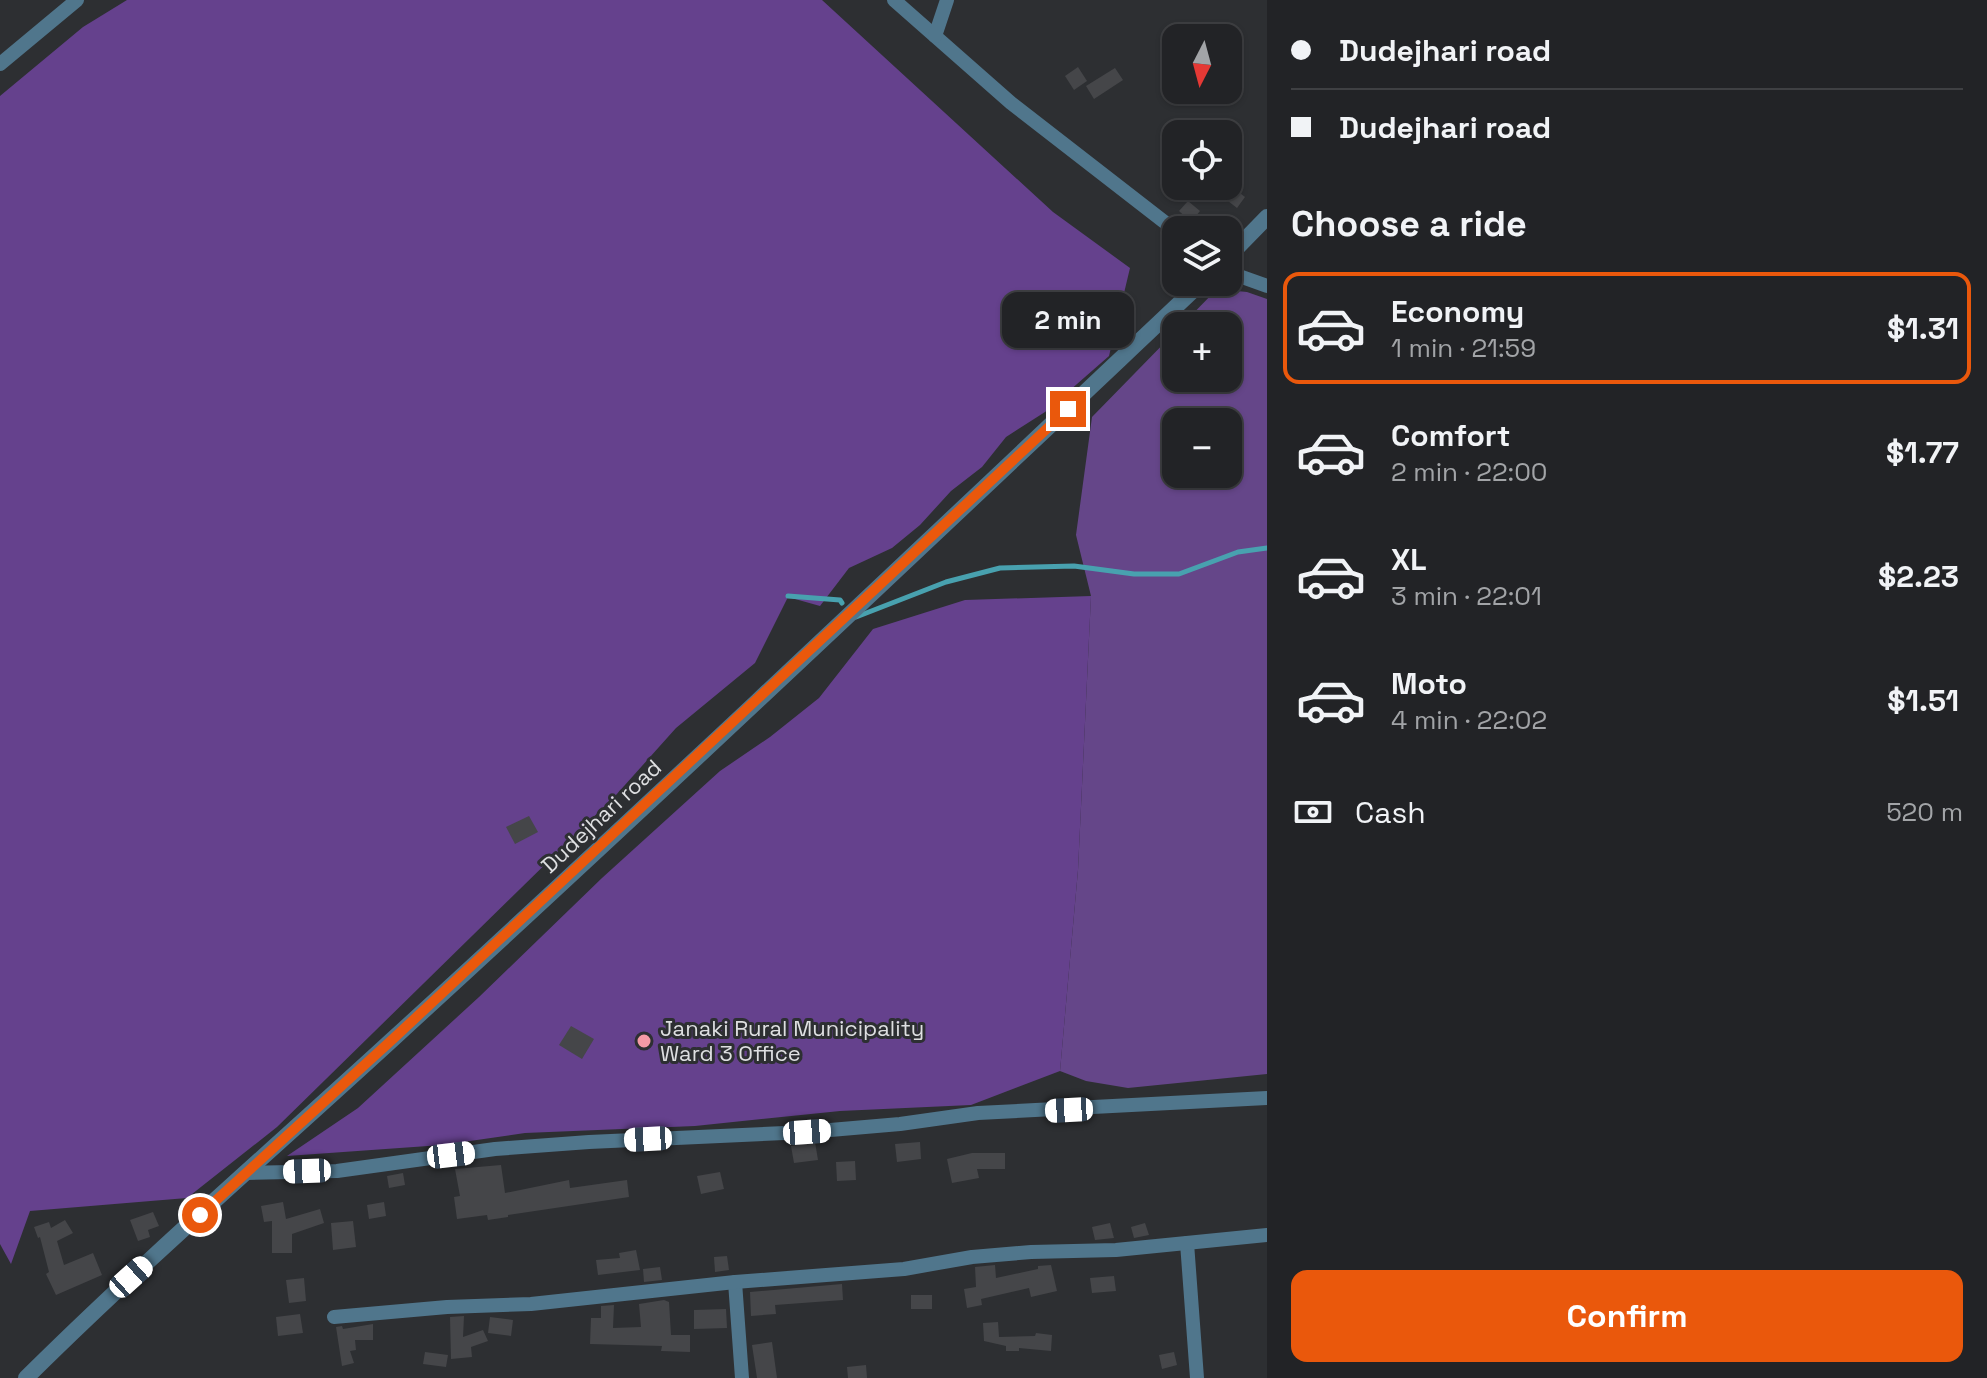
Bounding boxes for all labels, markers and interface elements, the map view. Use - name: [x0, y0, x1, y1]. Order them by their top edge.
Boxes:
- north arrow: [1162, 24, 1242, 104]
- map controls: [1162, 24, 1242, 488]
- text: Dudejhari road: [1339, 31, 1551, 70]
- text: Dudejhari road: [1339, 108, 1551, 147]
- button: locate: [1162, 120, 1242, 200]
- text: Choose a ride: [1291, 201, 1527, 247]
- button: layers: [1162, 216, 1242, 296]
- icon: car: [1295, 292, 1367, 364]
- text: Economy: [1391, 292, 1524, 331]
- callout: 2 min: [1002, 293, 1134, 349]
- text: 2 min: [1034, 303, 1102, 337]
- text: $1.31: [1887, 309, 1959, 348]
- button: +: [1162, 312, 1242, 392]
- text: 1 min · 21:59: [1391, 331, 1536, 365]
- route end: [1050, 391, 1086, 427]
- button: −: [1162, 408, 1242, 488]
- icon: car: [1295, 416, 1367, 488]
- text: Comfort: [1391, 416, 1510, 455]
- text: $1.77: [1886, 433, 1959, 472]
- text: 2 min · 22:00: [1391, 455, 1548, 489]
- icon: car: [1295, 540, 1367, 612]
- text: XL: [1391, 540, 1427, 579]
- text: $2.23: [1878, 557, 1959, 596]
- text: 3 min · 22:01: [1391, 579, 1542, 613]
- icon: car: [1295, 664, 1367, 736]
- text: Moto: [1391, 664, 1467, 703]
- text: $1.51: [1887, 681, 1959, 720]
- text: 4 min · 22:02: [1391, 703, 1547, 737]
- street label: Dudejhari road: [535, 753, 667, 879]
- icon: cash: [1291, 790, 1335, 834]
- text: Cash: [1355, 793, 1426, 832]
- text: 520 m: [1886, 795, 1963, 829]
- place label: Janaki Rural Municipality Ward 3 Office: [660, 1014, 924, 1067]
- marker: Janaki Rural Municipality Ward 3 Office: [635, 1032, 653, 1050]
- car: [1044, 1097, 1094, 1123]
- car: [782, 1118, 832, 1146]
- car: [623, 1126, 673, 1152]
- car: [426, 1140, 476, 1170]
- car: [283, 1158, 331, 1184]
- route start: [182, 1197, 218, 1233]
- car: [105, 1252, 157, 1302]
- button: Confirm: [1291, 1270, 1963, 1362]

